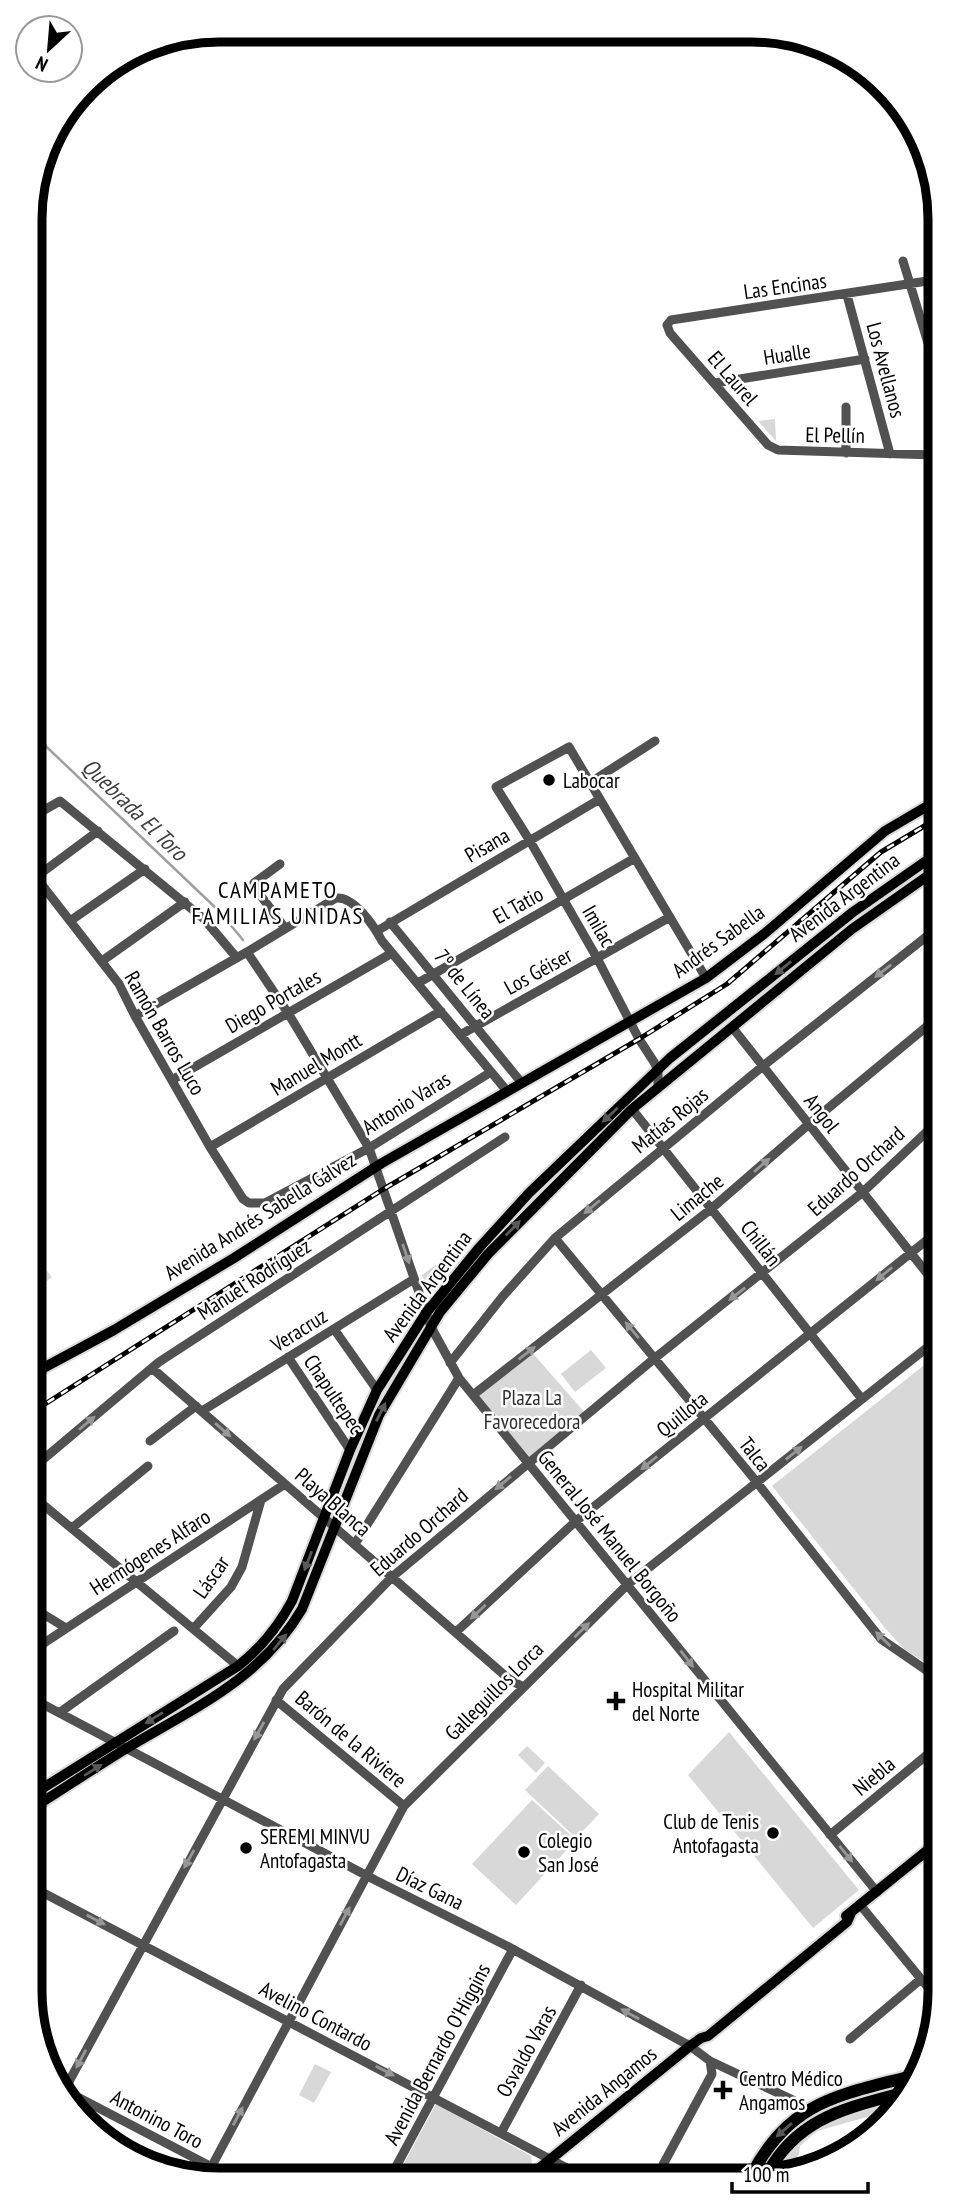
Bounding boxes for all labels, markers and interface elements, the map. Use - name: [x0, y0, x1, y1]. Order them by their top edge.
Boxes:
- north arrow: [14, 14, 84, 84]
- text: N: [32, 51, 51, 77]
- street label: Las Encinas: [742, 267, 828, 305]
- street label: Los Avellanos: [860, 319, 912, 421]
- street label: Hualle: [762, 337, 812, 371]
- street label: El Laurel: [702, 345, 764, 411]
- street label: El Pellín: [805, 421, 865, 449]
- water label: Quebrada El Toro: [76, 752, 195, 868]
- place label: Labocar: [563, 767, 620, 794]
- marker: Labocar: [541, 772, 557, 788]
- street label: Pisana: [460, 822, 514, 868]
- street label: Avenida Argentina: [783, 847, 905, 947]
- district label: CAMPAMETO FAMILIAS UNIDAS: [192, 875, 364, 930]
- street label: El Tatio: [488, 880, 548, 930]
- street label: Andrés Sabella: [667, 898, 769, 984]
- street label: Imilac: [576, 900, 622, 952]
- street label: Los Géiser: [499, 941, 577, 1001]
- street label: 7º de Línea: [429, 943, 501, 1025]
- one-way arrow: [774, 960, 791, 975]
- street label: Diego Portales: [220, 963, 326, 1039]
- one-way arrow: [874, 964, 892, 979]
- street label: Ramón Barros Luco: [119, 966, 211, 1100]
- street label: Manuel Montt: [266, 1026, 367, 1102]
- street label: Antonio Varas: [357, 1065, 455, 1141]
- street label: Matías Rojas: [626, 1081, 714, 1159]
- street label: Angol: [798, 1088, 846, 1138]
- one-way arrow: [602, 1107, 619, 1123]
- street label: Eduardo Orchard: [802, 1120, 910, 1222]
- street label: Avenida Andrés Sabella Gálvez: [159, 1146, 361, 1286]
- one-way arrow: [753, 1158, 770, 1173]
- street label: Limache: [665, 1167, 729, 1227]
- one-way arrow: [583, 1199, 601, 1215]
- street label: Chillán: [735, 1215, 787, 1271]
- one-way arrow: [504, 1220, 520, 1237]
- street label: Avenida Argentina: [377, 1225, 477, 1347]
- street label: Manuel Rodríguez: [192, 1232, 316, 1326]
- one-way arrow: [401, 1244, 412, 1265]
- one-way arrow: [875, 1267, 893, 1281]
- one-way arrow: [728, 1286, 746, 1301]
- street label: Veracruz: [265, 1302, 332, 1358]
- one-way arrow: [624, 1321, 640, 1339]
- one-way arrow: [518, 1346, 535, 1361]
- street label: Chapultepec: [298, 1349, 371, 1439]
- park label: Plaza La Favorecedora: [484, 1384, 580, 1435]
- street label: Quillota: [651, 1385, 713, 1443]
- one-way arrow: [376, 1402, 387, 1422]
- one-way arrow: [78, 1415, 96, 1431]
- one-way arrow: [214, 1422, 232, 1438]
- street label: Talca: [733, 1431, 777, 1477]
- street label: General José Manuel Borgoño: [532, 1444, 688, 1628]
- one-way arrow: [785, 1446, 802, 1461]
- one-way arrow: [640, 1455, 658, 1469]
- street label: Playa Blanca: [290, 1462, 376, 1542]
- one-way arrow: [494, 1475, 511, 1490]
- street label: Eduardo Orchard: [364, 1482, 474, 1582]
- street label: Hermógenes Alfaro: [85, 1503, 215, 1601]
- street label: Láscar: [187, 1550, 235, 1604]
- one-way arrow: [303, 1550, 314, 1571]
- one-way arrow: [469, 1604, 487, 1620]
- one-way arrow: [573, 1621, 590, 1638]
- one-way arrow: [875, 1631, 892, 1648]
- one-way arrow: [272, 1633, 287, 1650]
- street label: Galleguillos Lorca: [439, 1636, 549, 1746]
- one-way arrow: [679, 1650, 694, 1667]
- place label: Hospital Militar del Norte: [632, 1676, 744, 1727]
- street label: Barón de la Riviere: [290, 1685, 412, 1793]
- marker: Hospital Militar del Norte: [606, 1691, 626, 1711]
- one-way arrow: [145, 1712, 164, 1725]
- one-way arrow: [253, 1721, 265, 1741]
- street label: Niebla: [847, 1751, 901, 1801]
- one-way arrow: [83, 1763, 103, 1776]
- place label: Club de Tenis Antofagasta: [663, 1808, 759, 1859]
- place label: SEREMI MINVU Antofagasta: [260, 1823, 370, 1874]
- marker: Club de Tenis Antofagasta: [765, 1825, 781, 1841]
- place label: Colegio San José: [538, 1827, 599, 1878]
- marker: SEREMI MINVU Antofagasta: [238, 1840, 254, 1856]
- marker: Colegio San José: [516, 1844, 532, 1860]
- one-way arrow: [838, 1846, 853, 1863]
- one-way arrow: [183, 1849, 195, 1868]
- street label: Díaz Gana: [392, 1860, 468, 1916]
- one-way arrow: [339, 1906, 351, 1925]
- one-way arrow: [86, 1915, 106, 1926]
- street label: Avenida Bernardo O'Higgins: [378, 1959, 496, 2149]
- street label: Avelino Contardo: [255, 1975, 377, 2057]
- street label: Osvaldo Varas: [490, 2000, 562, 2102]
- one-way arrow: [620, 2008, 639, 2020]
- street label: Avenida Angamos: [546, 2040, 662, 2142]
- one-way arrow: [75, 2049, 86, 2069]
- one-way arrow: [375, 2065, 395, 2077]
- place label: Centro Médico Angamos: [739, 2065, 843, 2116]
- marker: Centro Médico Angamos: [713, 2080, 733, 2100]
- street label: Antonino Toro: [106, 2083, 208, 2155]
- one-way arrow: [232, 2107, 244, 2126]
- one-way arrow: [775, 2122, 792, 2137]
- scale bar: [732, 2150, 869, 2194]
- text: 100 m: [743, 2161, 789, 2188]

